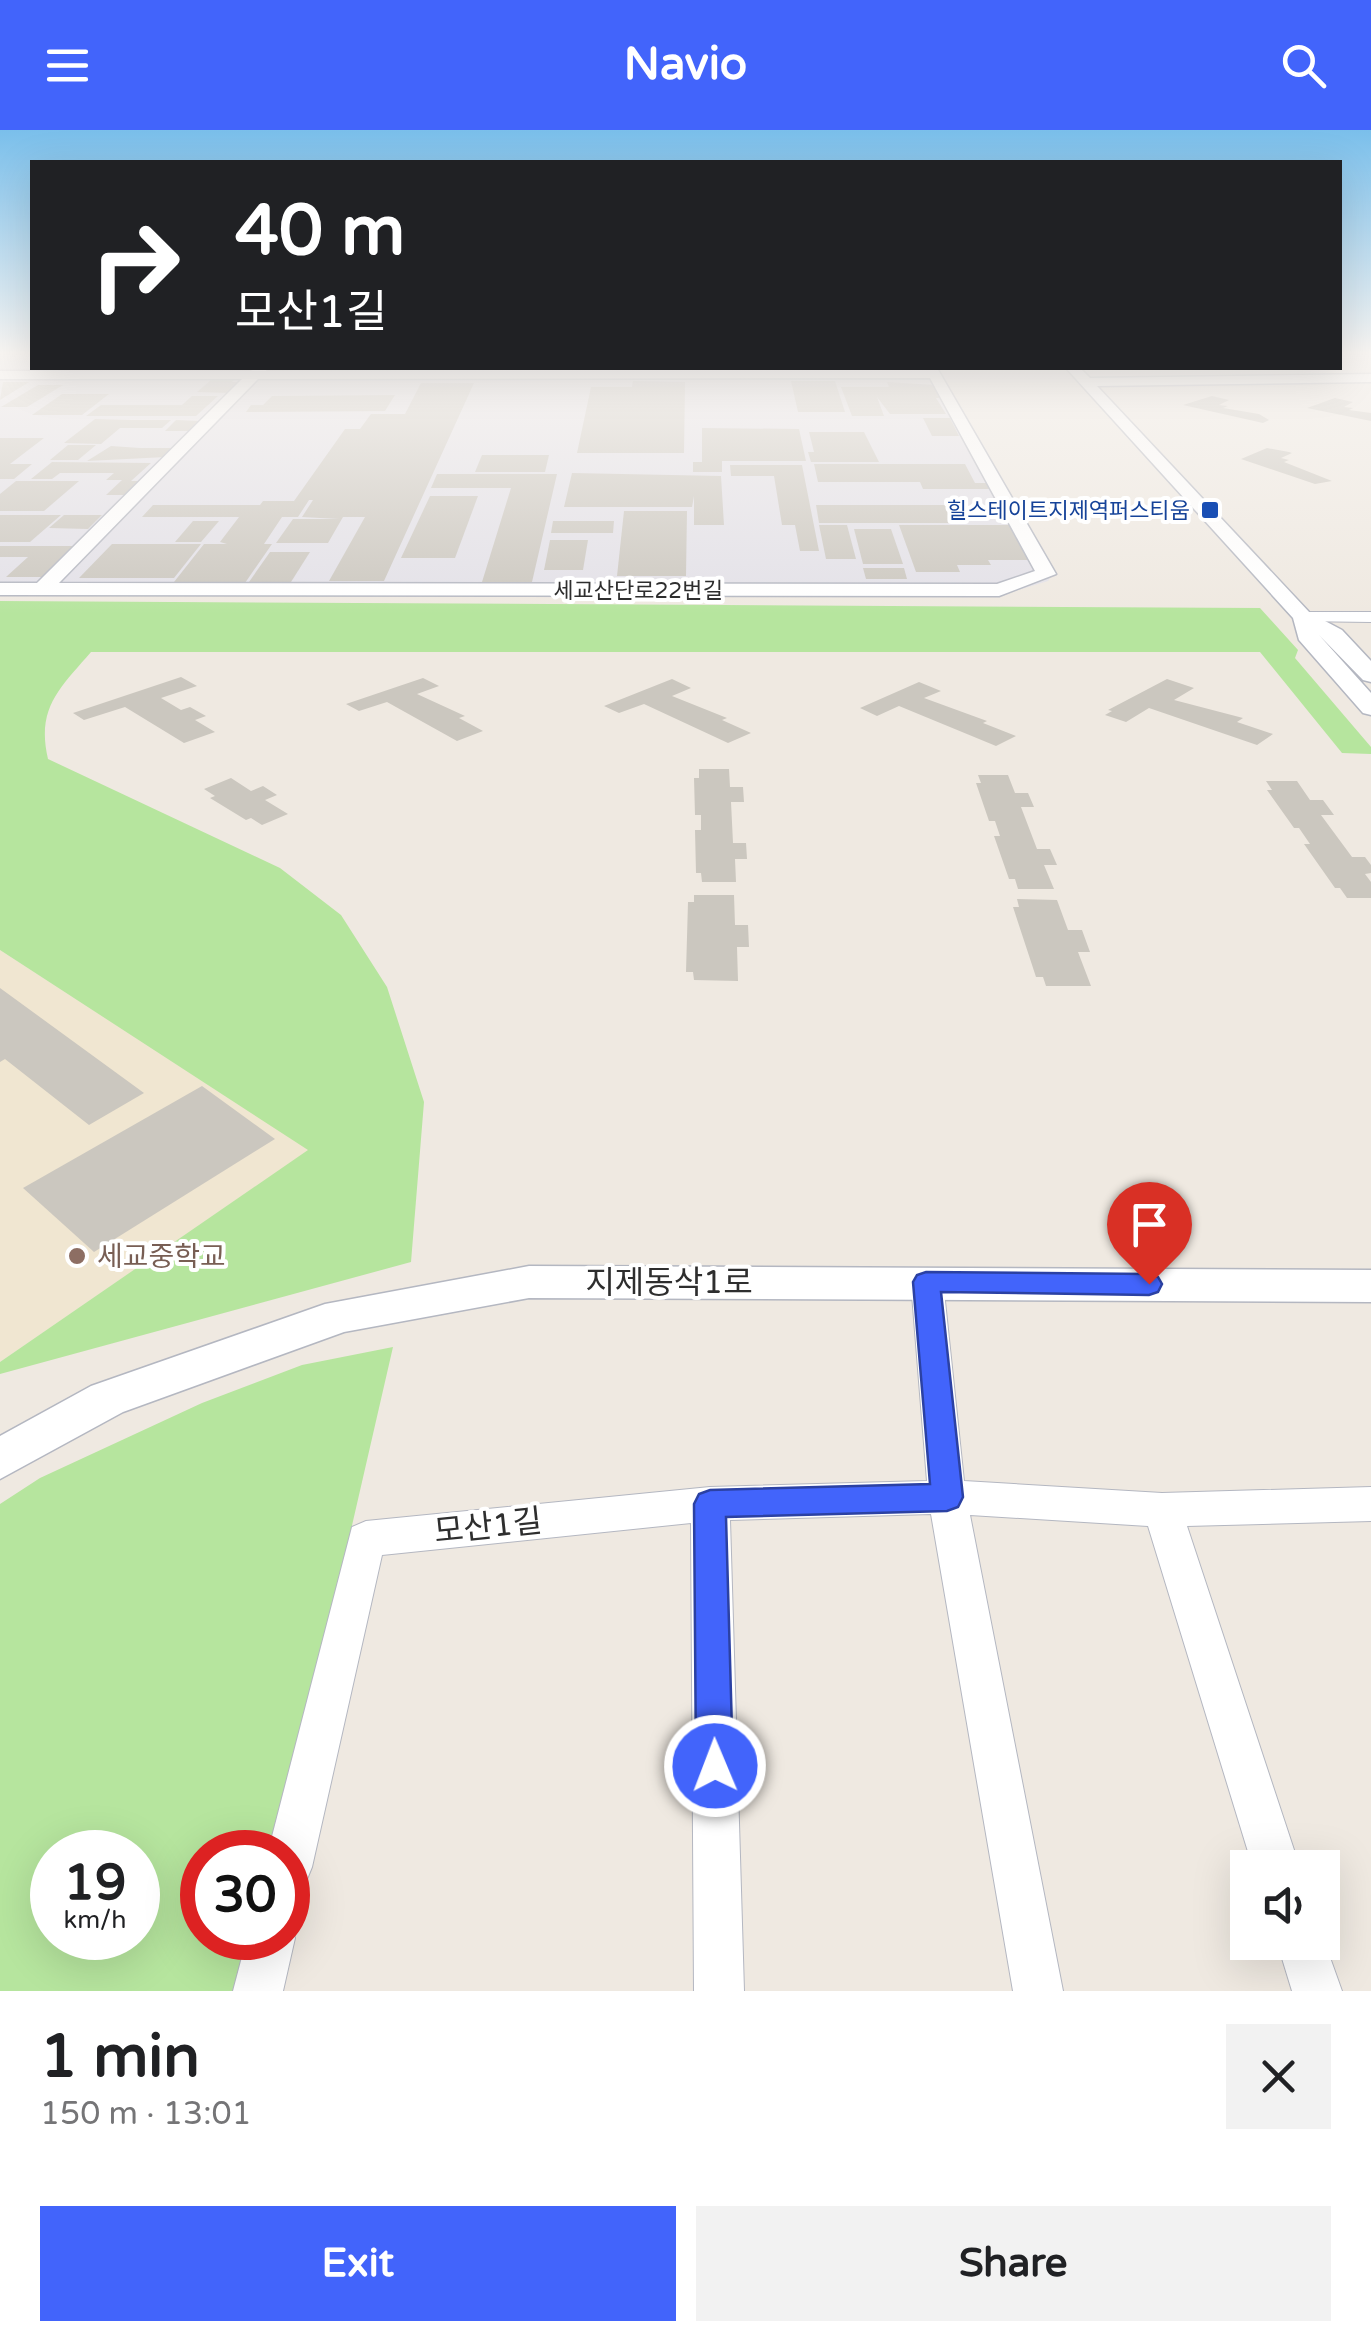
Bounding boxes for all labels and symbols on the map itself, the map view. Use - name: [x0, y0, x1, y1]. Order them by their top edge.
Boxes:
- place label: 힐스테이트지제역퍼스티움: [947, 498, 1190, 524]
- marker: 힐스테이트지제역퍼스티움: [1199, 499, 1221, 521]
- street label: 세교산단로22번길: [553, 578, 723, 604]
- pin: [1107, 1182, 1192, 1285]
- place label: 세교중학교: [97, 1240, 226, 1274]
- marker: 세교중학교: [66, 1245, 88, 1267]
- street label: 지제동삭1로: [585, 1264, 753, 1302]
- street label: 모산1길: [432, 1502, 544, 1552]
- position arrow: [663, 1714, 767, 1818]
- speed limit sign: 30: [180, 1830, 310, 1960]

